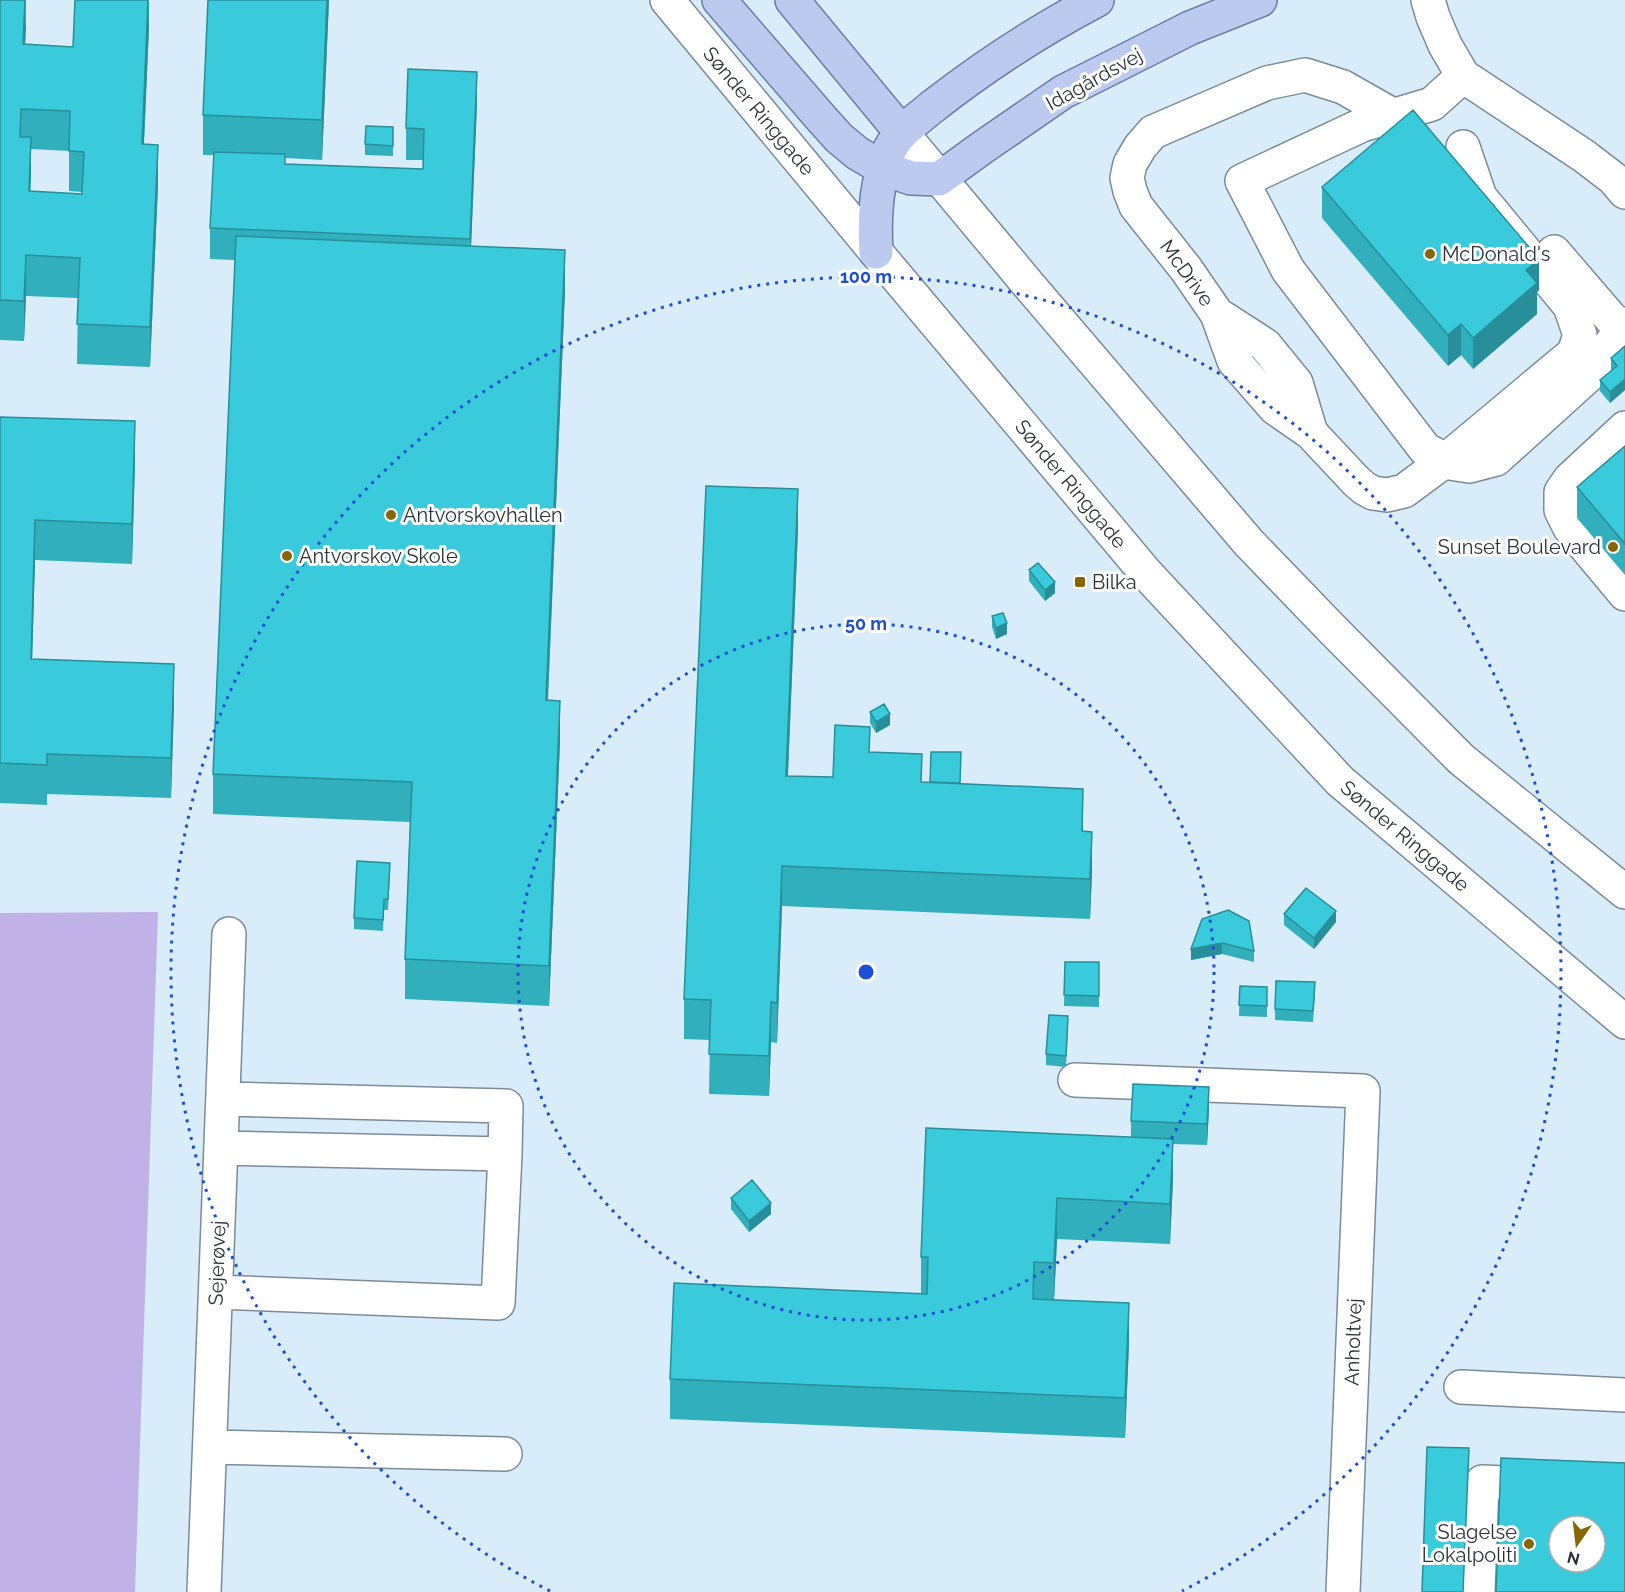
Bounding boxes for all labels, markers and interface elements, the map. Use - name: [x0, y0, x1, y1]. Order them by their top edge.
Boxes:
- street label: Sønder Ringgade: [698, 42, 820, 180]
- street label: Idagårdsvej: [1042, 43, 1146, 115]
- street label: McDrive: [1155, 235, 1219, 311]
- place label: McDonald's: [1442, 242, 1550, 266]
- marker: McDonald's: [1423, 247, 1437, 261]
- text: 100 m: [840, 266, 892, 287]
- street label: Sønder Ringgade: [1010, 415, 1132, 553]
- place label: Antvorskovhallen: [403, 503, 563, 527]
- marker: Antvorskovhallen: [384, 508, 398, 522]
- place label: Sunset Boulevard: [1438, 535, 1601, 559]
- marker: Sunset Boulevard: [1606, 540, 1620, 554]
- place label: Antvorskov Skole: [299, 544, 458, 568]
- marker: Antvorskov Skole: [280, 549, 294, 563]
- place label: Bilka: [1092, 570, 1137, 594]
- marker: Bilka: [1073, 575, 1087, 589]
- text: 50 m: [845, 613, 887, 634]
- street label: Sønder Ringgade: [1336, 775, 1474, 897]
- centre of rings: [856, 962, 876, 982]
- street label: Sejerøvej: [204, 1220, 230, 1306]
- street label: Anholtvej: [1339, 1298, 1367, 1386]
- north arrow: [1547, 1514, 1607, 1574]
- place label: Slagelse Lokalpoliti: [1422, 1520, 1517, 1567]
- marker: Slagelse Lokalpoliti: [1522, 1537, 1536, 1551]
- text: N: [1565, 1547, 1582, 1569]

